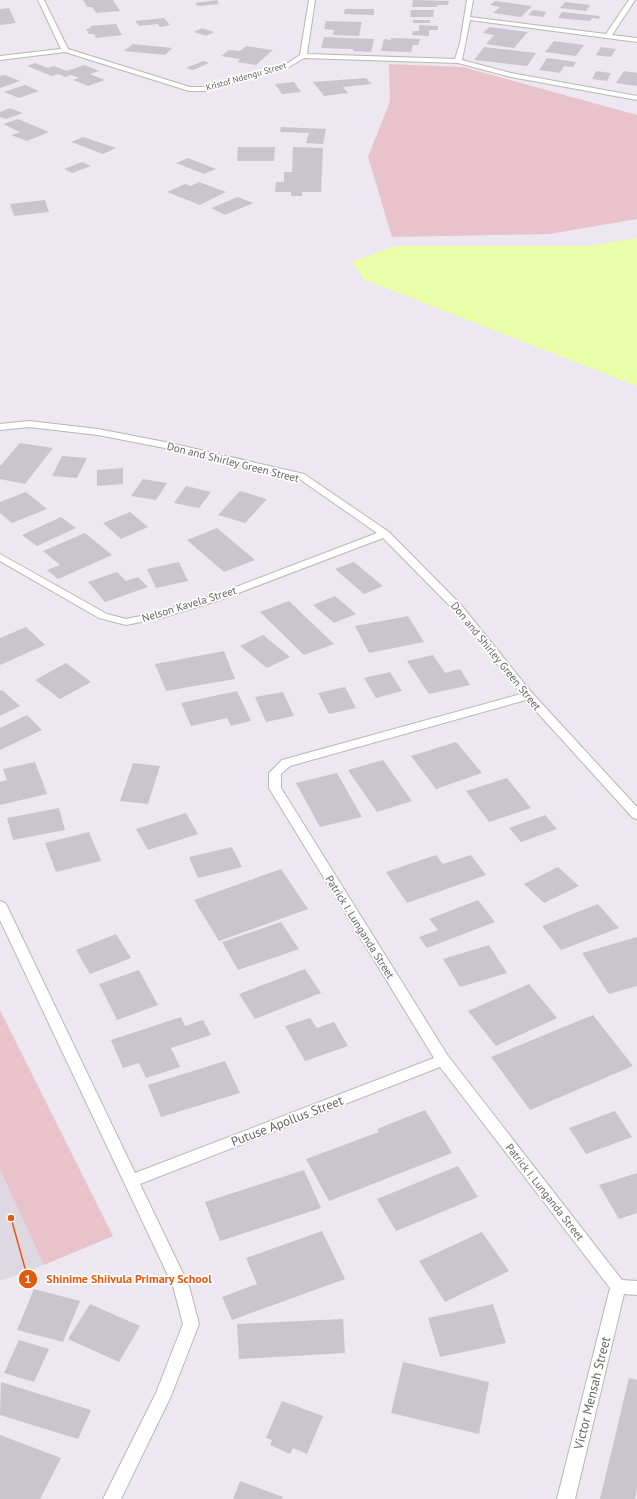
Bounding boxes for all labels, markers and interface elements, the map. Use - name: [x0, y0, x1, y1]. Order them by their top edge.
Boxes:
- street label: Kristof Ndengu Street: [205, 59, 287, 93]
- street label: Don and Shirley Green Street: [165, 439, 301, 485]
- street label: Nelson Kavela Street: [140, 583, 238, 625]
- street label: Don and Shirley Green Street: [448, 599, 544, 713]
- street label: Patrick I. Lunganda Street: [322, 873, 398, 982]
- street label: Putuse Apollus Street: [229, 1092, 346, 1150]
- street label: Patrick I. Lunganda Street: [503, 1141, 587, 1244]
- callout: Shinime Shiivula Primary School: [18, 1267, 220, 1291]
- text: 1: [25, 1271, 31, 1286]
- text: Shinime Shiivula Primary School: [46, 1271, 212, 1286]
- street label: Victor Mensah Street: [570, 1334, 614, 1452]

